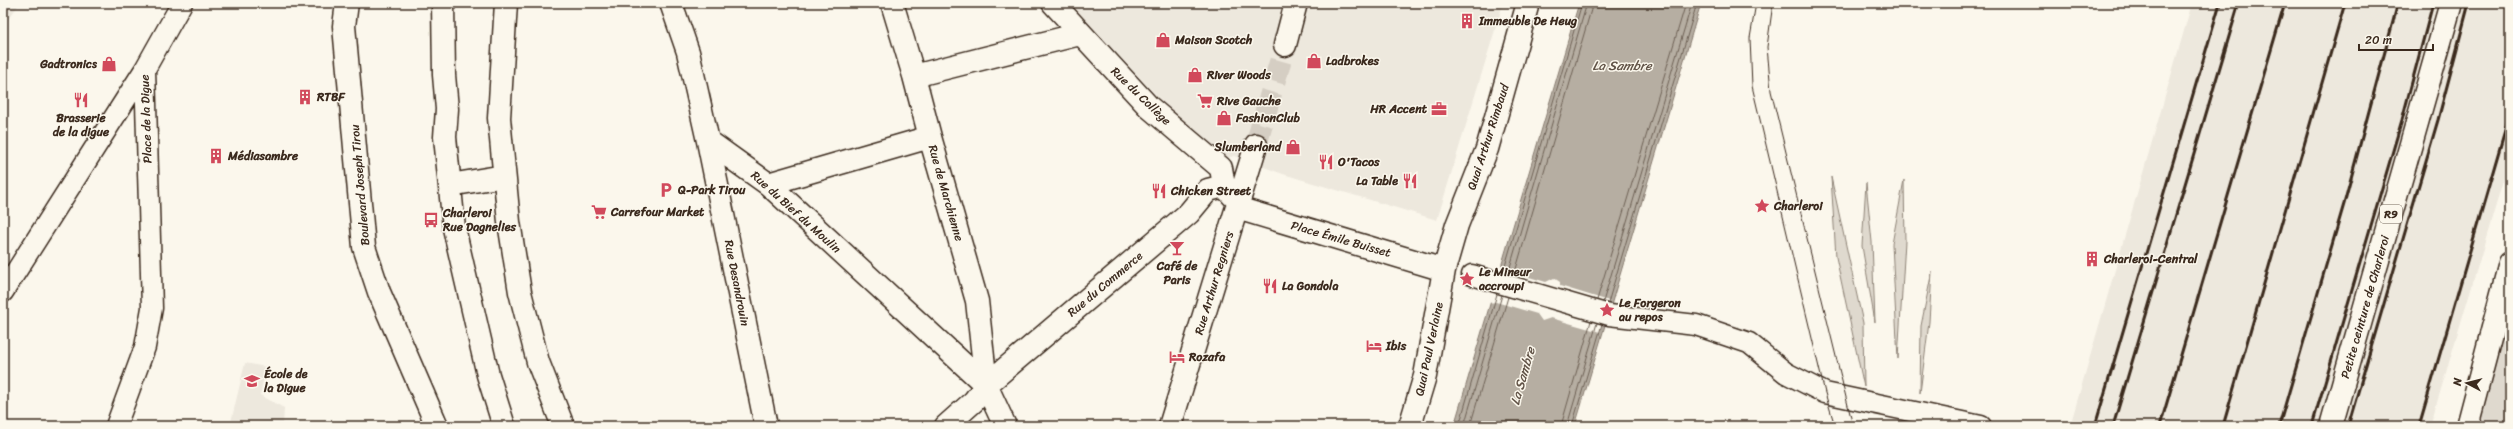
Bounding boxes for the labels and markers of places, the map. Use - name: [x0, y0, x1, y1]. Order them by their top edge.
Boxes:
- place label: Immeuble De Heug: [1478, 10, 1578, 32]
- building icon: Immeuble De Heug: [1458, 12, 1476, 30]
- place label: Maison Scotch: [1174, 29, 1253, 51]
- shop icon: Maison Scotch: [1154, 31, 1172, 49]
- place label: Ladbrokes: [1326, 50, 1379, 72]
- shop icon: Ladbrokes: [1305, 52, 1323, 70]
- place label: Gadtronics: [39, 53, 98, 75]
- shop icon: Gadtronics: [100, 55, 118, 73]
- place label: River Woods: [1206, 64, 1271, 86]
- shop icon: River Woods: [1186, 66, 1204, 84]
- place label: RTBF: [316, 86, 346, 108]
- building icon: RTBF: [296, 88, 314, 106]
- place label: Rive Gauche: [1216, 90, 1282, 112]
- restaurant icon: Brasserie de la digue: [72, 91, 90, 109]
- supermarket icon: Rive Gauche: [1196, 92, 1214, 110]
- place label: HR Accent: [1369, 98, 1428, 120]
- office icon: HR Accent: [1430, 100, 1448, 118]
- place label: Brasserie de la digue: [53, 107, 110, 143]
- place label: FashionClub: [1235, 107, 1300, 129]
- shop icon: FashionClub: [1215, 109, 1233, 127]
- place label: Slumberland: [1214, 136, 1283, 158]
- shop icon: Slumberland: [1284, 138, 1302, 156]
- place label: Médiasambre: [227, 145, 299, 167]
- building icon: Médiasambre: [207, 147, 225, 165]
- place label: O'Tacos: [1337, 151, 1380, 173]
- restaurant icon: O'Tacos: [1317, 153, 1335, 171]
- place label: La Table: [1356, 170, 1398, 192]
- restaurant icon: La Table: [1401, 172, 1419, 190]
- place label: Q-Park Tirou: [677, 179, 746, 201]
- place label: Chicken Street: [1170, 180, 1252, 202]
- parking icon: Q-Park Tirou: [657, 181, 675, 199]
- restaurant icon: Chicken Street: [1150, 182, 1168, 200]
- place label: Charleroi: [1773, 195, 1823, 217]
- place icon: Charleroi: [1753, 197, 1771, 215]
- place label: Carrefour Market: [610, 201, 705, 223]
- place label: Charleroi Rue Dagnelies: [442, 202, 516, 238]
- supermarket icon: Carrefour Market: [590, 203, 608, 221]
- bus stop icon: Charleroi Rue Dagnelies: [422, 211, 440, 229]
- bar icon: Café de Paris: [1168, 239, 1186, 257]
- place label: Charleroi-Central: [2103, 248, 2198, 270]
- building icon: Charleroi-Central: [2083, 250, 2101, 268]
- place label: Café de Paris: [1156, 255, 1198, 291]
- place label: Le Mineur accroupi: [1478, 261, 1532, 297]
- place icon: Le Mineur accroupi: [1458, 270, 1476, 288]
- place label: La Gondola: [1282, 275, 1338, 297]
- restaurant icon: La Gondola: [1261, 277, 1279, 295]
- place label: Le Forgeron au repos: [1618, 292, 1681, 328]
- place icon: Le Forgeron au repos: [1598, 301, 1616, 319]
- place label: Ibis: [1385, 335, 1407, 357]
- hotel icon: Ibis: [1365, 337, 1383, 355]
- place label: Rozafa: [1188, 346, 1226, 368]
- hotel icon: Rozafa: [1168, 348, 1186, 366]
- place label: École de la Digue: [263, 363, 308, 399]
- school or university icon: École de la Digue: [243, 372, 261, 390]

